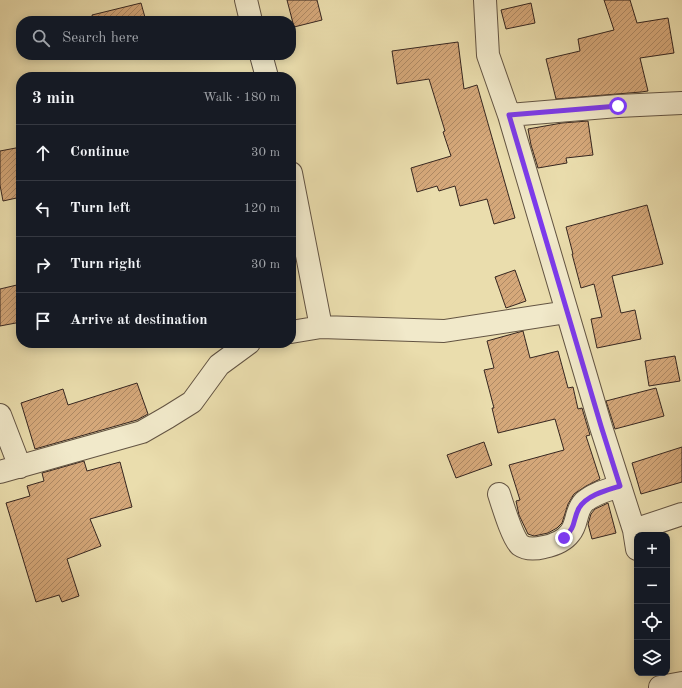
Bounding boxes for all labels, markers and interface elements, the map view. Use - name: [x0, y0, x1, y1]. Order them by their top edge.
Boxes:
- search box: [16, 16, 296, 60]
- icon: search: [30, 27, 52, 49]
- text: Search here: [62, 31, 139, 46]
- text: 3 min: [32, 90, 75, 107]
- text: Walk · 180 m: [203, 91, 280, 104]
- route start: [609, 97, 627, 115]
- icon: ahead: [32, 142, 54, 164]
- text: Continue: [70, 145, 129, 160]
- text: 30 m: [251, 146, 280, 159]
- icon: left: [32, 198, 54, 220]
- text: Turn left: [70, 201, 130, 216]
- text: 120 m: [243, 202, 280, 215]
- icon: right: [32, 254, 54, 276]
- text: Turn right: [70, 257, 141, 272]
- text: 30 m: [251, 258, 280, 271]
- icon: arrive: [32, 310, 54, 332]
- text: Arrive at destination: [70, 313, 208, 328]
- route end: [555, 529, 573, 547]
- map controls: [634, 532, 670, 676]
- button: +: [634, 532, 670, 568]
- button: −: [634, 568, 670, 604]
- button: locate: [634, 604, 670, 640]
- button: layers: [634, 640, 670, 676]

